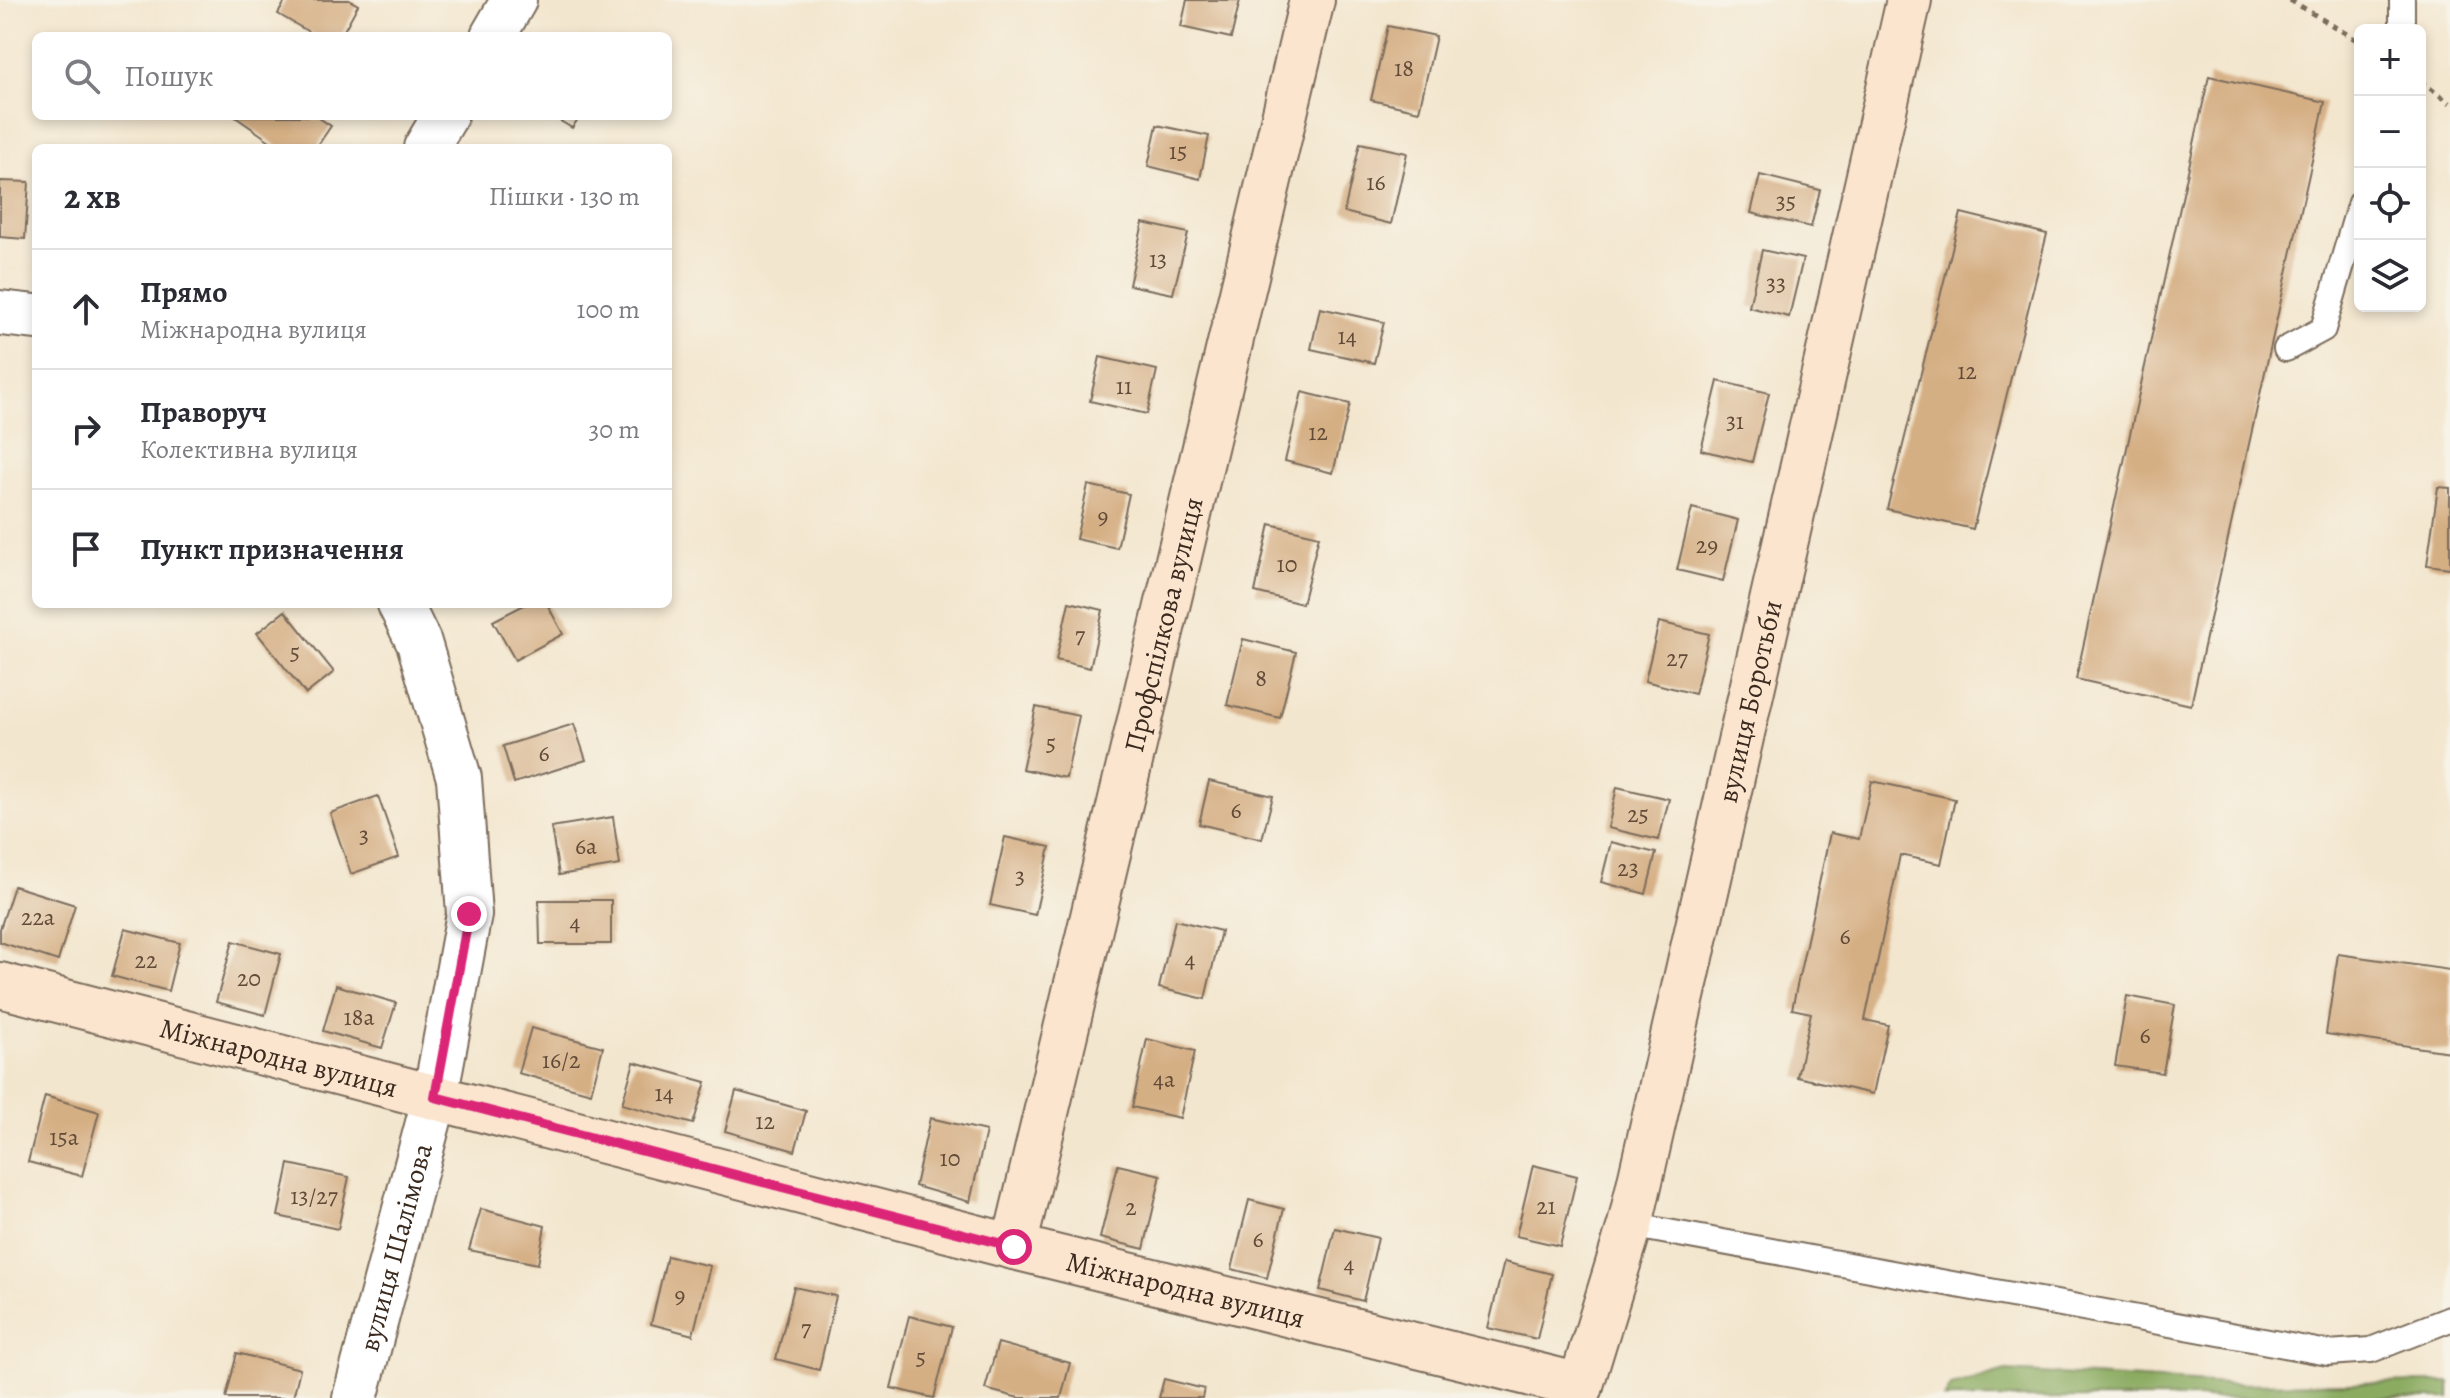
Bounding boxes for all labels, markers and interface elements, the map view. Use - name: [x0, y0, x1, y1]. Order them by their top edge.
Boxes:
- map controls: [2354, 24, 2426, 312]
- button: +: [2354, 24, 2426, 96]
- search box: [32, 32, 672, 120]
- house number: 18: [1394, 52, 1414, 84]
- icon: search: [60, 54, 104, 98]
- text: Пошук: [124, 56, 214, 96]
- button: −: [2354, 96, 2426, 168]
- house number: 15: [1169, 135, 1187, 167]
- house number: 16: [1366, 166, 1386, 198]
- button: locate: [2354, 168, 2426, 240]
- text: 2 хв: [64, 173, 121, 220]
- text: Пішки · 130 m: [489, 179, 640, 214]
- house number: 35: [1776, 185, 1796, 217]
- button: layers: [2354, 240, 2426, 312]
- house number: 13: [1149, 243, 1167, 275]
- house number: 33: [1766, 267, 1786, 299]
- text: Прямо: [140, 272, 227, 312]
- icon: ahead: [64, 287, 108, 331]
- text: 100 m: [577, 292, 640, 327]
- text: Міжнародна вулиця: [140, 312, 367, 347]
- house number: 14: [1337, 320, 1357, 352]
- house number: 12: [1957, 355, 1977, 387]
- house number: 11: [1116, 370, 1132, 402]
- text: Праворуч: [140, 392, 267, 432]
- house number: 31: [1726, 405, 1744, 437]
- icon: right: [64, 407, 108, 451]
- text: 30 m: [589, 412, 640, 447]
- house number: 12: [1308, 416, 1328, 448]
- text: Колективна вулиця: [140, 432, 358, 467]
- street label: Профспілкова вулиця: [1115, 493, 1213, 756]
- house number: 9: [1098, 500, 1108, 532]
- icon: arrive: [64, 527, 108, 571]
- text: Пункт призначення: [140, 529, 404, 569]
- house number: 29: [1696, 529, 1718, 561]
- house number: 10: [1277, 548, 1298, 580]
- street label: вулиця Боротьби: [1709, 597, 1792, 807]
- house number: 7: [1075, 619, 1086, 651]
- house number: 5: [290, 636, 300, 668]
- house number: 27: [1666, 642, 1689, 674]
- house number: 8: [1255, 662, 1267, 694]
- house number: 5: [1046, 727, 1056, 759]
- house number: 6: [538, 737, 550, 769]
- house number: 6: [1230, 794, 1242, 826]
- house number: 25: [1627, 798, 1649, 830]
- house number: 3: [359, 819, 369, 851]
- house number: 6а: [575, 830, 597, 862]
- house number: 23: [1617, 852, 1639, 884]
- house number: 3: [1015, 860, 1025, 892]
- route end: [451, 896, 487, 932]
- house number: 22а: [21, 901, 55, 933]
- house number: 4: [570, 906, 581, 938]
- house number: 6: [1839, 920, 1851, 952]
- house number: 4: [1185, 943, 1196, 975]
- house number: 22: [135, 944, 157, 976]
- house number: 20: [237, 962, 261, 994]
- house number: 18а: [344, 1001, 374, 1033]
- street label: Міжнародна вулиця: [155, 1009, 402, 1107]
- house number: 6: [2139, 1019, 2151, 1051]
- house number: 16/2: [542, 1044, 580, 1076]
- house number: 4а: [1153, 1063, 1175, 1095]
- house number: 14: [654, 1077, 674, 1109]
- house number: 12: [755, 1105, 775, 1137]
- house number: 15а: [49, 1121, 79, 1153]
- street label: вулиця Шалімова: [350, 1139, 442, 1356]
- house number: 10: [940, 1142, 961, 1174]
- house number: 13/27: [290, 1180, 339, 1212]
- house number: 21: [1536, 1190, 1556, 1222]
- house number: 2: [1125, 1191, 1137, 1223]
- house number: 6: [1252, 1223, 1264, 1255]
- route start: [996, 1229, 1032, 1265]
- street label: Міжнародна вулиця: [1062, 1242, 1309, 1338]
- house number: 4: [1344, 1248, 1355, 1280]
- house number: 9: [675, 1279, 685, 1311]
- house number: 7: [801, 1312, 812, 1344]
- house number: 5: [916, 1341, 926, 1373]

